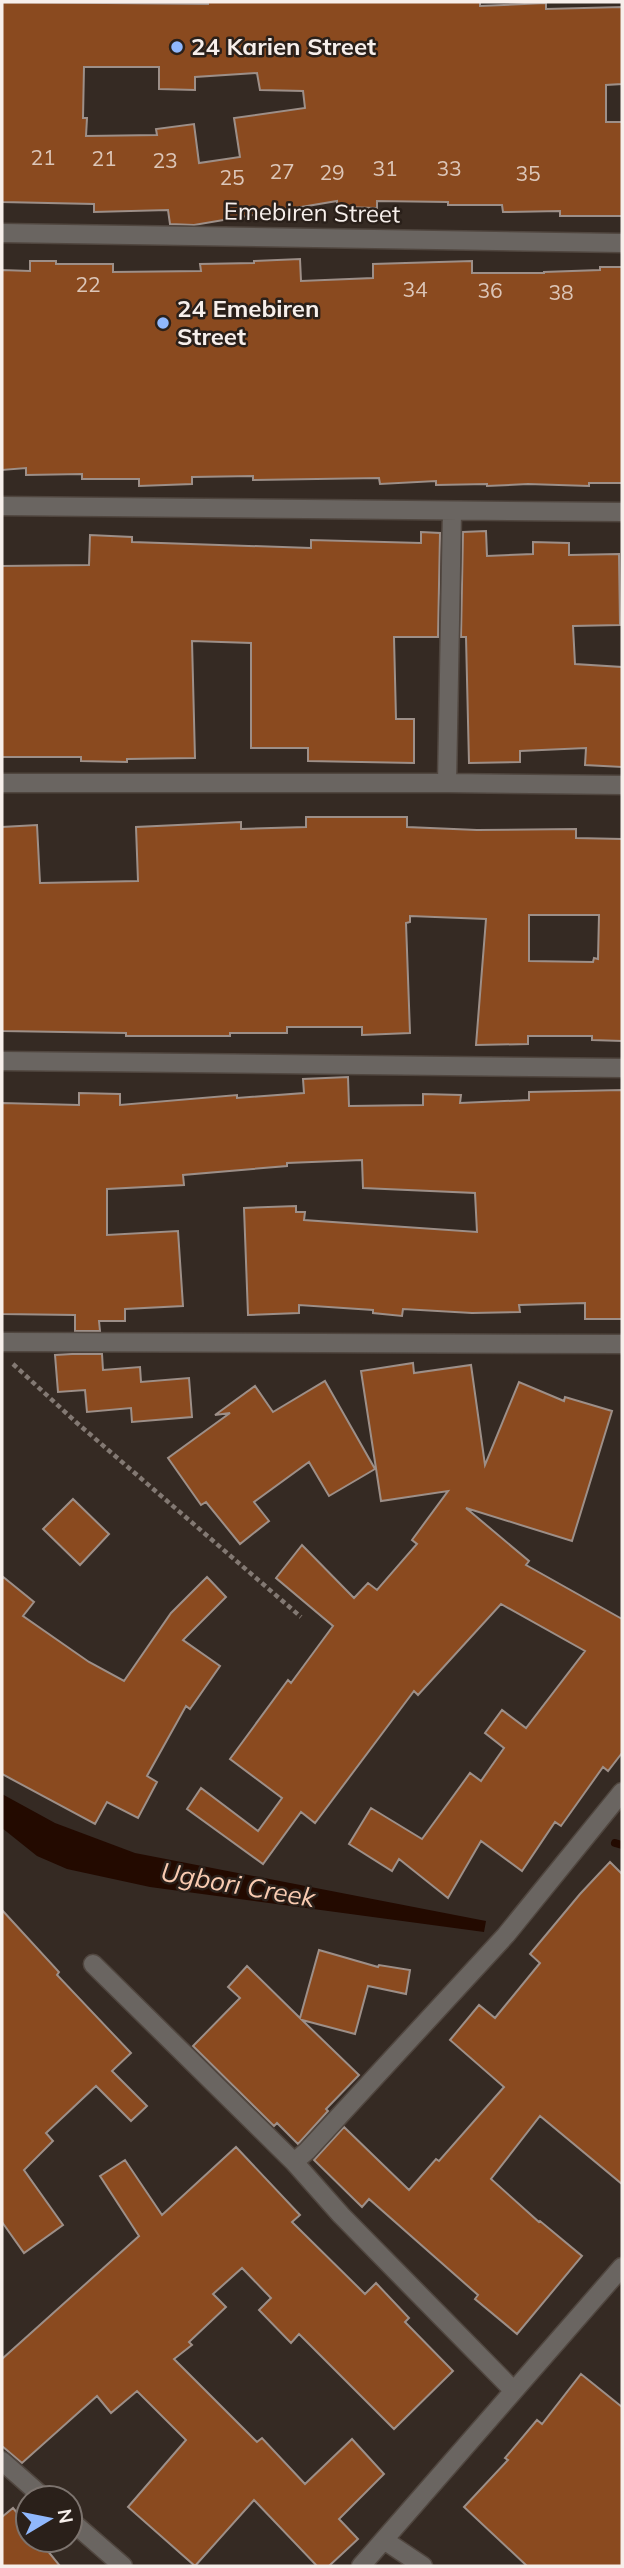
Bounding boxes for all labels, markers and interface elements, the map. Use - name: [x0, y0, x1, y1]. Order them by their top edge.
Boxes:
- place label: 24 Karien Street: [191, 31, 376, 61]
- marker: 24 Karien Street: [169, 39, 185, 55]
- house number: 21: [30, 144, 56, 170]
- house number: 21: [91, 145, 117, 171]
- house number: 23: [152, 147, 178, 173]
- house number: 31: [372, 155, 398, 181]
- house number: 33: [436, 155, 462, 181]
- house number: 27: [269, 158, 295, 184]
- house number: 29: [319, 159, 345, 185]
- house number: 35: [515, 160, 541, 186]
- house number: 25: [219, 164, 245, 190]
- street label: Emebiren Street: [223, 195, 401, 229]
- house number: 22: [75, 271, 101, 297]
- house number: 34: [402, 276, 428, 302]
- house number: 36: [477, 277, 503, 303]
- house number: 38: [548, 279, 574, 305]
- place label: 24 Emebiren Street: [177, 293, 319, 351]
- marker: 24 Emebiren Street: [155, 315, 171, 331]
- water label: Ugbori Creek: [158, 1855, 318, 1914]
- north arrow: [14, 2484, 84, 2554]
- text: N: [53, 2507, 79, 2525]

